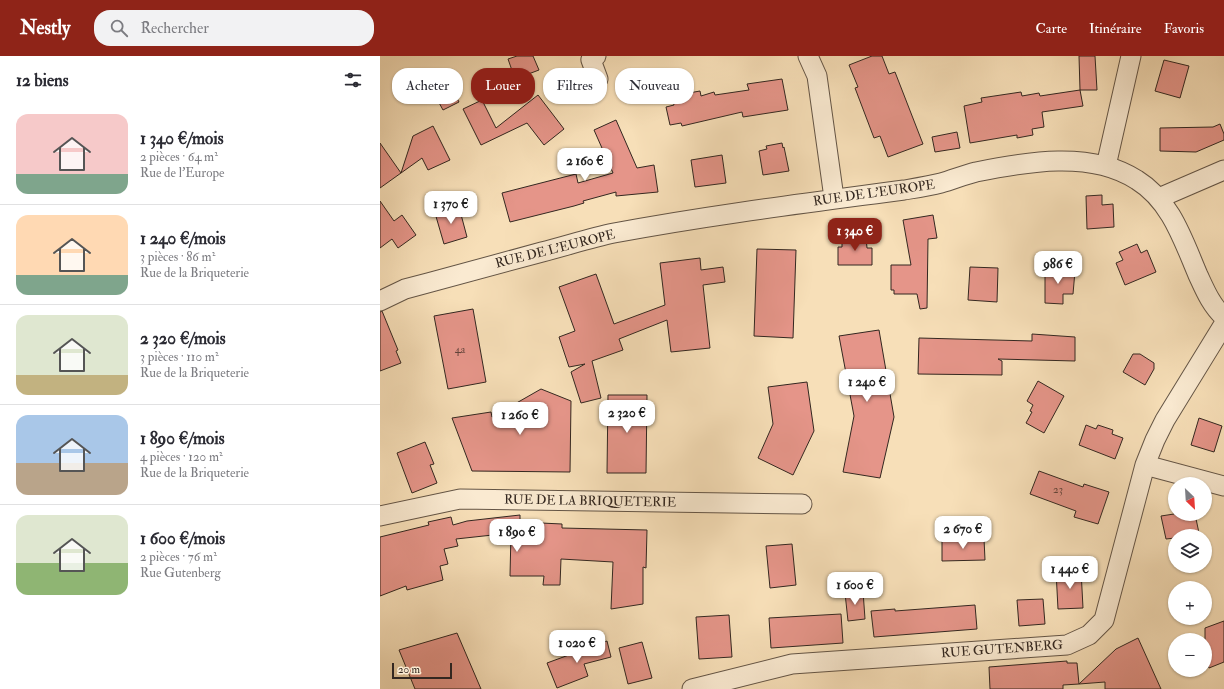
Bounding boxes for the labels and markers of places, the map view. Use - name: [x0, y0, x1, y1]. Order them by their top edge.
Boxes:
- pin: 2 160 €: [548, 148, 622, 182]
- pin: 1 370 €: [414, 191, 488, 225]
- pin: 1 340 €: [818, 218, 892, 252]
- pin: 986 €: [1030, 251, 1086, 285]
- pin: 1 240 €: [830, 369, 904, 403]
- pin: 2 320 €: [590, 400, 664, 434]
- pin: 1 260 €: [483, 402, 557, 436]
- pin: 2 670 €: [926, 516, 1000, 550]
- pin: 1 890 €: [480, 519, 554, 553]
- pin: 1 440 €: [1033, 556, 1107, 590]
- pin: 1 600 €: [818, 572, 892, 606]
- pin: 1 020 €: [540, 630, 614, 664]

